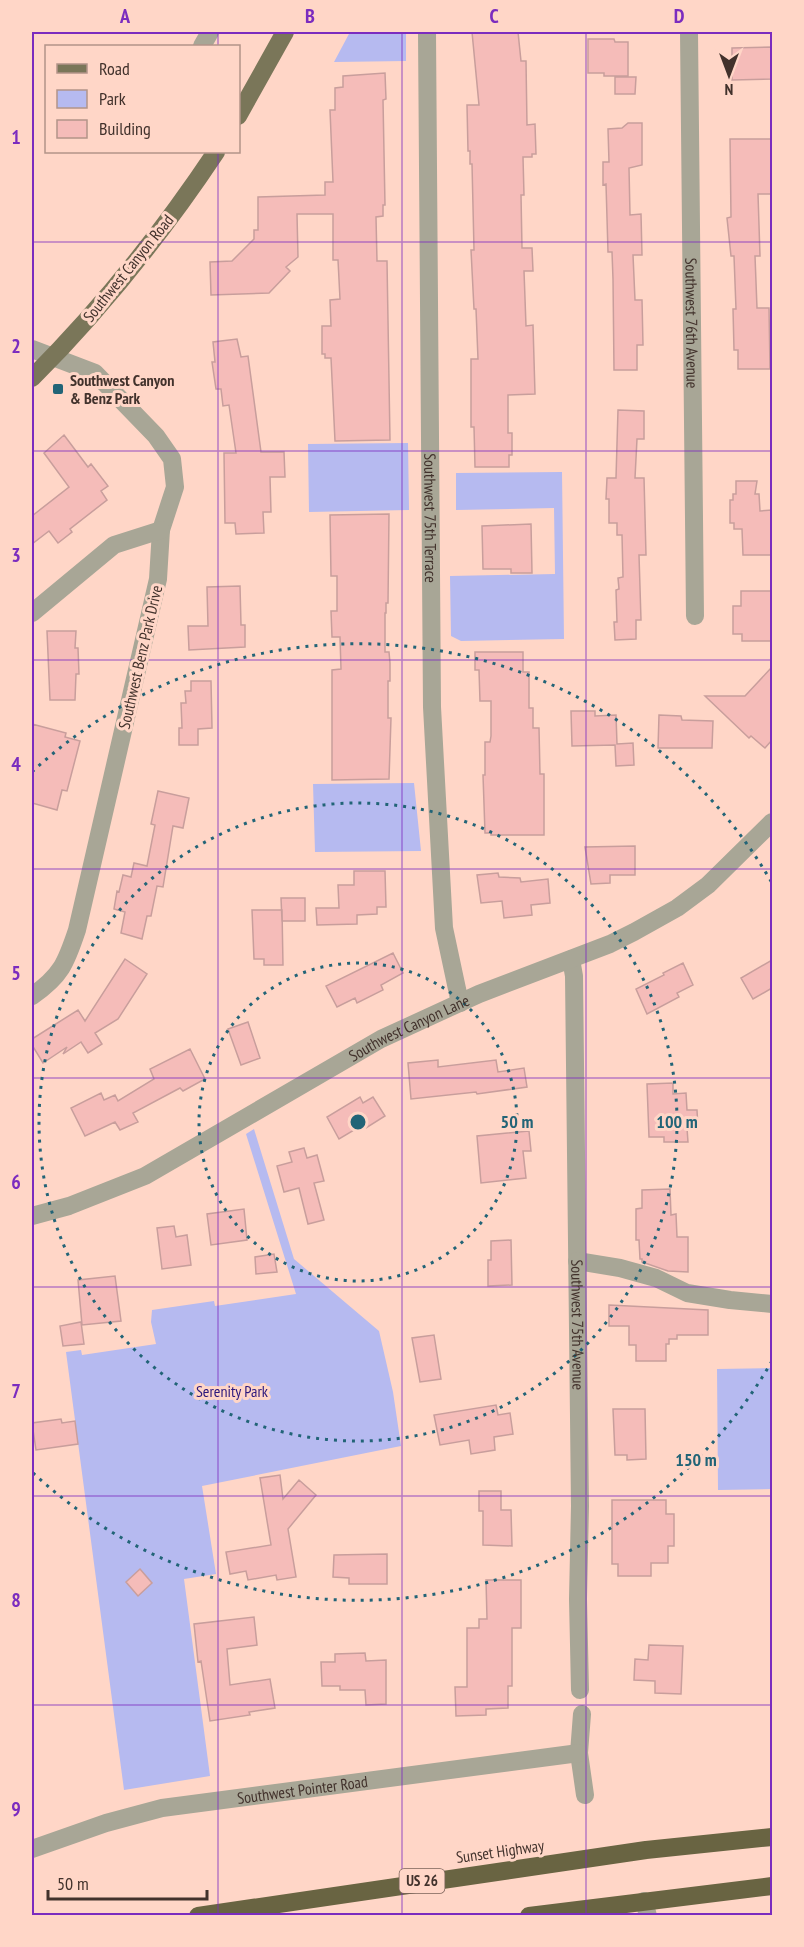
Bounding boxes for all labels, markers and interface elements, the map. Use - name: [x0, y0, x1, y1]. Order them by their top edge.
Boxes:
- text: A: [119, 3, 131, 29]
- text: B: [305, 3, 315, 29]
- text: C: [489, 3, 499, 29]
- text: D: [674, 3, 685, 29]
- legend: [45, 45, 240, 153]
- north arrow: [699, 45, 759, 105]
- text: Road: [99, 57, 130, 80]
- text: N: [725, 80, 733, 100]
- text: Park: [99, 87, 126, 110]
- text: Building: [99, 117, 151, 140]
- text: 1: [11, 124, 21, 150]
- street label: Southwest Canyon Road: [79, 210, 177, 326]
- street label: Southwest 76th Avenue: [681, 258, 703, 388]
- text: 2: [11, 333, 21, 359]
- place label: Southwest Canyon & Benz Park: [70, 370, 174, 408]
- marker: Southwest Canyon & Benz Park: [51, 382, 65, 396]
- street label: Southwest 75th Terrace: [420, 453, 441, 583]
- text: 3: [11, 542, 21, 568]
- street label: Southwest Benz Park Drive: [114, 583, 166, 731]
- text: 4: [11, 751, 21, 777]
- text: 5: [11, 960, 21, 986]
- street label: Southwest Canyon Lane: [345, 990, 472, 1066]
- text: 50 m: [501, 1110, 533, 1133]
- text: 100 m: [656, 1110, 698, 1133]
- centre of rings: [348, 1112, 368, 1132]
- text: 6: [11, 1169, 21, 1195]
- street label: Southwest 75th Avenue: [567, 1259, 589, 1390]
- text: 7: [11, 1378, 21, 1404]
- park label: Serenity Park: [196, 1381, 269, 1401]
- text: 150 m: [675, 1448, 717, 1471]
- text: 8: [11, 1587, 21, 1613]
- street label: Southwest Pointer Road: [236, 1771, 369, 1808]
- text: 9: [11, 1796, 21, 1822]
- street label: Sunset Highway: [455, 1835, 545, 1867]
- scale bar: [48, 1863, 207, 1901]
- road number: US 26: [400, 1869, 444, 1893]
- text: 50 m: [57, 1872, 89, 1895]

